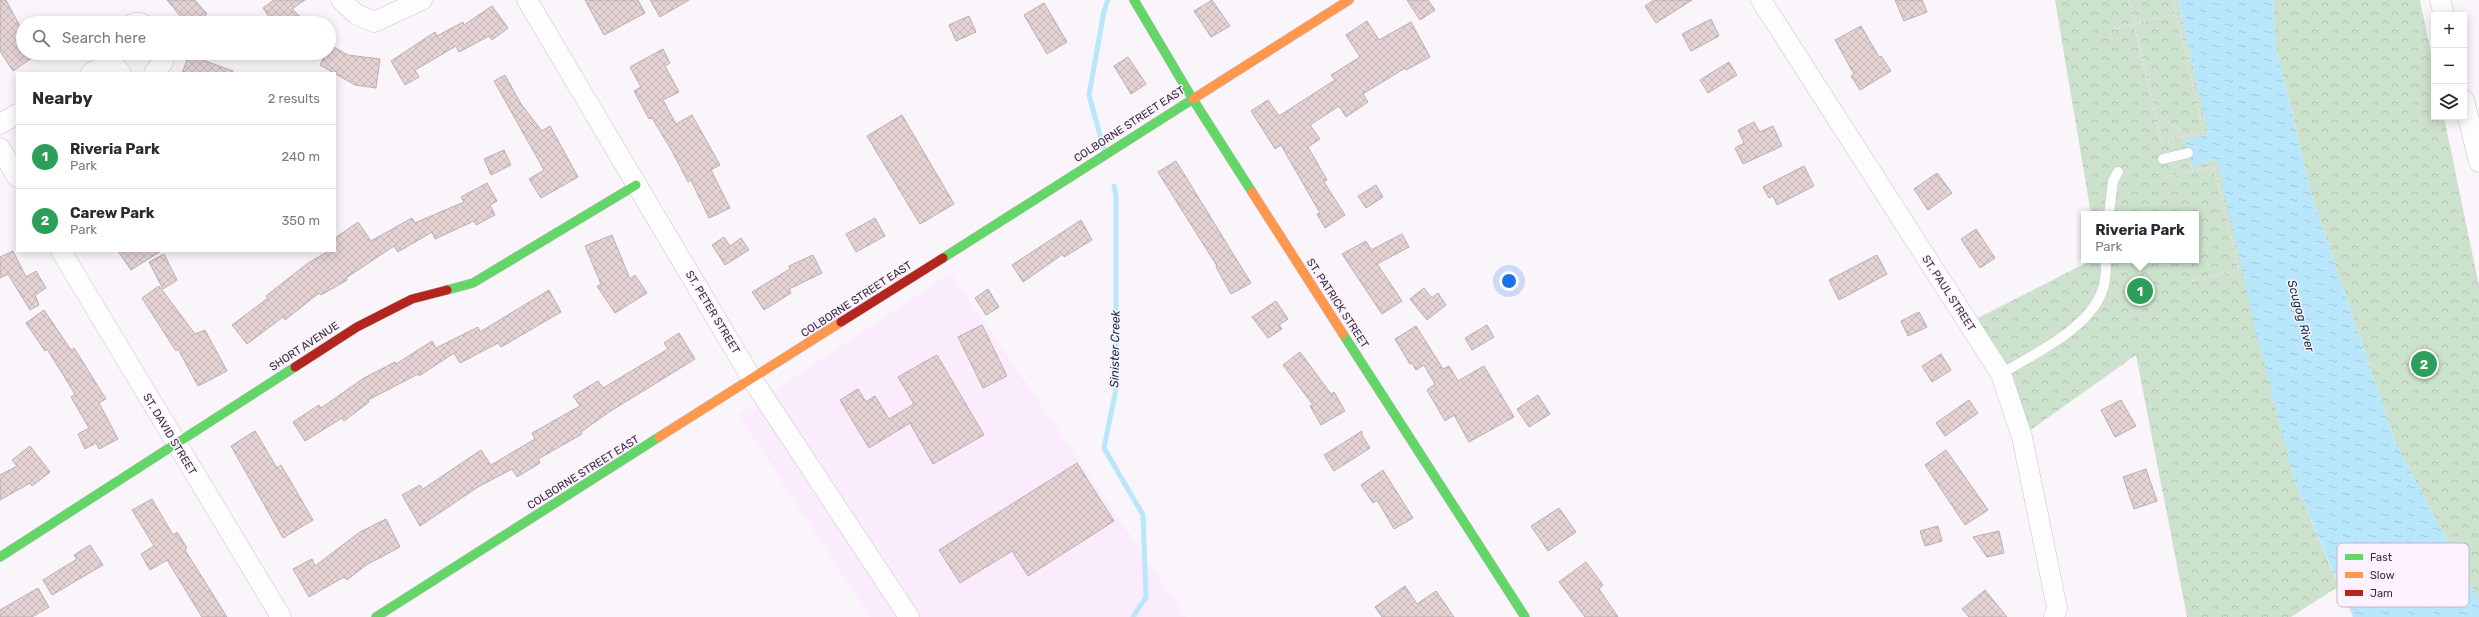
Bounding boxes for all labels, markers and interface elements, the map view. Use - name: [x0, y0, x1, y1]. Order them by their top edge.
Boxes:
- map controls: [2431, 12, 2467, 120]
- button: +: [2431, 12, 2467, 48]
- search box: [16, 16, 336, 60]
- icon: search: [30, 27, 52, 49]
- text: Search here: [62, 29, 146, 47]
- button: −: [2431, 48, 2467, 84]
- street label: COLBORNE STREET EAST: [1071, 83, 1188, 165]
- button: layers: [2431, 84, 2467, 120]
- text: Nearby: [32, 88, 93, 108]
- text: 2 results: [268, 91, 320, 106]
- text: Riveria Park: [70, 140, 160, 158]
- text: 1: [42, 149, 48, 164]
- text: 240 m: [281, 149, 320, 164]
- text: Park: [70, 158, 97, 173]
- text: Carew Park: [70, 204, 155, 222]
- popup: [2081, 211, 2199, 263]
- text: 2: [41, 213, 49, 228]
- text: 350 m: [281, 213, 320, 228]
- text: Riveria Park: [2095, 221, 2185, 239]
- text: Park: [70, 222, 97, 237]
- text: Park: [2095, 239, 2122, 254]
- street label: ST. PAUL STREET: [1919, 253, 1978, 334]
- street label: ST. PATRICK STREET: [1304, 256, 1372, 351]
- street label: COLBORNE STREET EAST: [798, 258, 915, 340]
- street label: ST. PETER STREET: [683, 268, 743, 357]
- your location: [1499, 271, 1519, 291]
- pin: 1: [2127, 276, 2153, 306]
- water label: Scugog River: [2285, 279, 2317, 354]
- water label: Sinister Creek: [1107, 309, 1123, 388]
- street label: SHORT AVENUE: [267, 319, 342, 374]
- pin: 2: [2411, 349, 2437, 379]
- street label: ST. DAVID STREET: [140, 391, 199, 478]
- street label: COLBORNE STREET EAST: [525, 432, 642, 512]
- legend: [2337, 543, 2469, 607]
- text: Fast: [2370, 551, 2393, 564]
- text: Slow: [2370, 569, 2395, 582]
- text: Jam: [2370, 587, 2393, 600]

